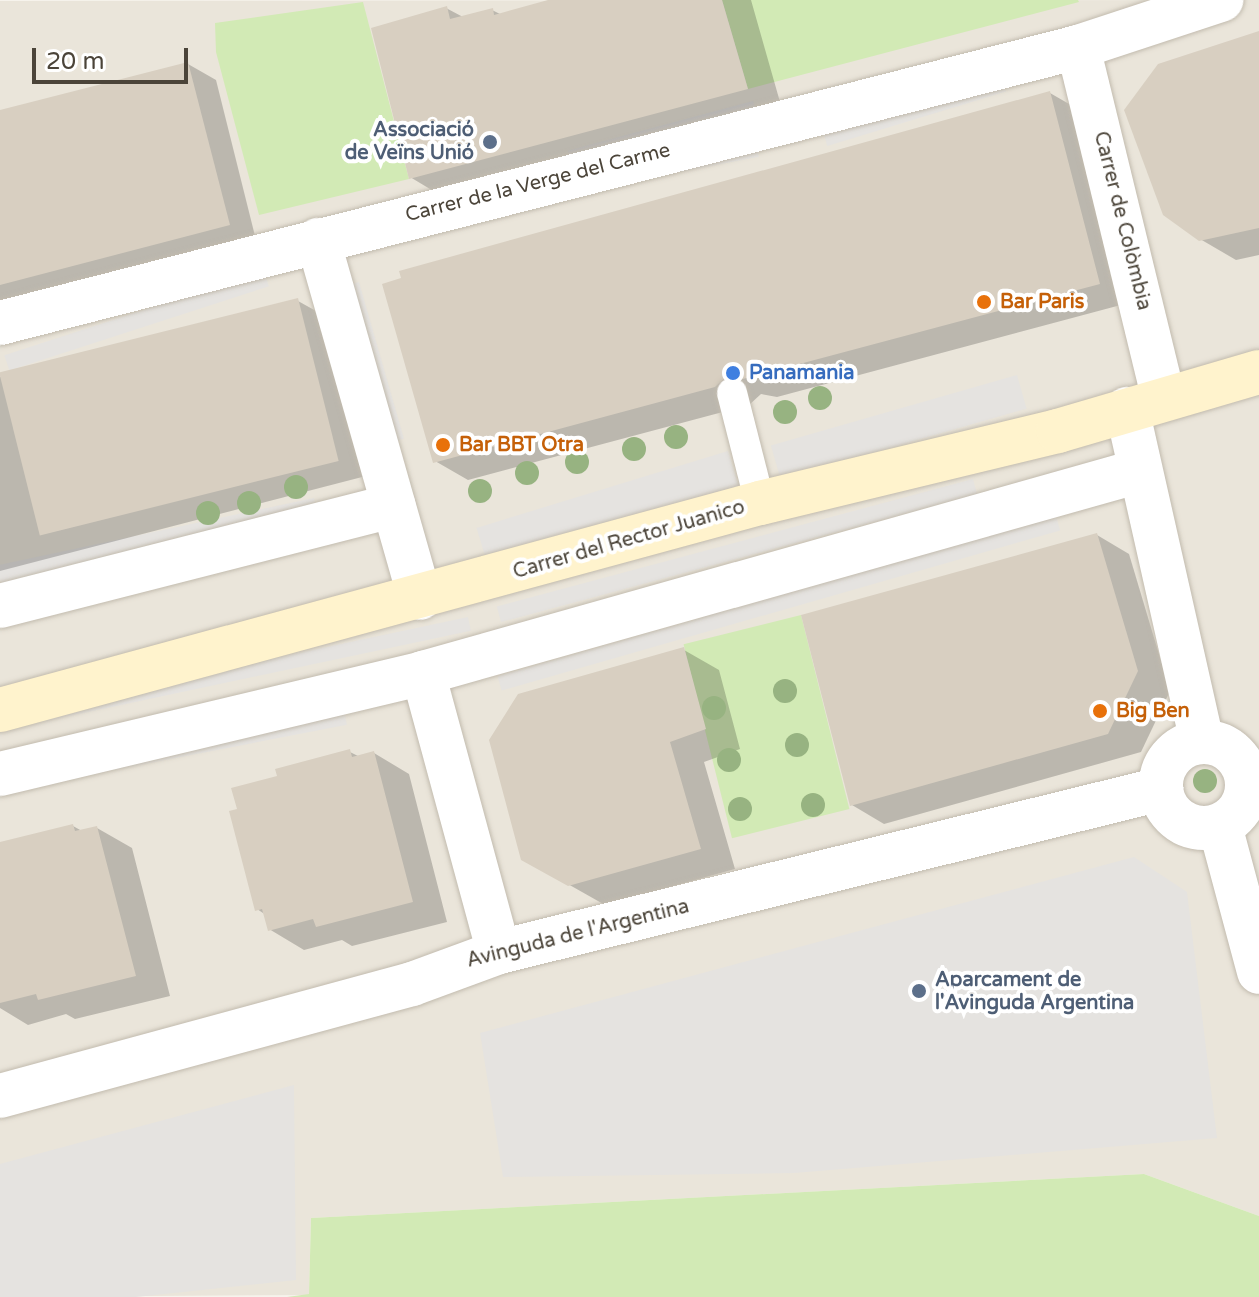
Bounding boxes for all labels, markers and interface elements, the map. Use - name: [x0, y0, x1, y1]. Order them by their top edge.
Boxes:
- scale bar: [36, 32, 192, 82]
- text: 20 m: [46, 47, 104, 76]
- place label: Associació de Veïns Unió: [345, 118, 474, 165]
- street label: Carrer de Colòmbia: [1088, 129, 1156, 313]
- marker: Associació de Veïns Unió: [481, 133, 499, 151]
- street label: Carrer de la Verge del Carme: [403, 138, 673, 228]
- place label: Bar Paris: [1000, 290, 1084, 314]
- marker: Bar Paris: [975, 293, 993, 311]
- place label: Panamania: [749, 361, 855, 385]
- marker: Panamania: [724, 364, 742, 382]
- place label: Bar BBT Otra: [459, 433, 584, 457]
- marker: Bar BBT Otra: [434, 436, 452, 454]
- street label: Carrer del Rector Juanico: [510, 495, 748, 585]
- place label: Big Ben: [1116, 699, 1190, 723]
- marker: Big Ben: [1091, 702, 1109, 720]
- street label: Avinguda de l'Argentina: [464, 895, 692, 973]
- place label: Aparcament de l'Avinguda Argentina: [935, 968, 1134, 1015]
- marker: Aparcament de l'Avinguda Argentina: [910, 982, 928, 1000]

